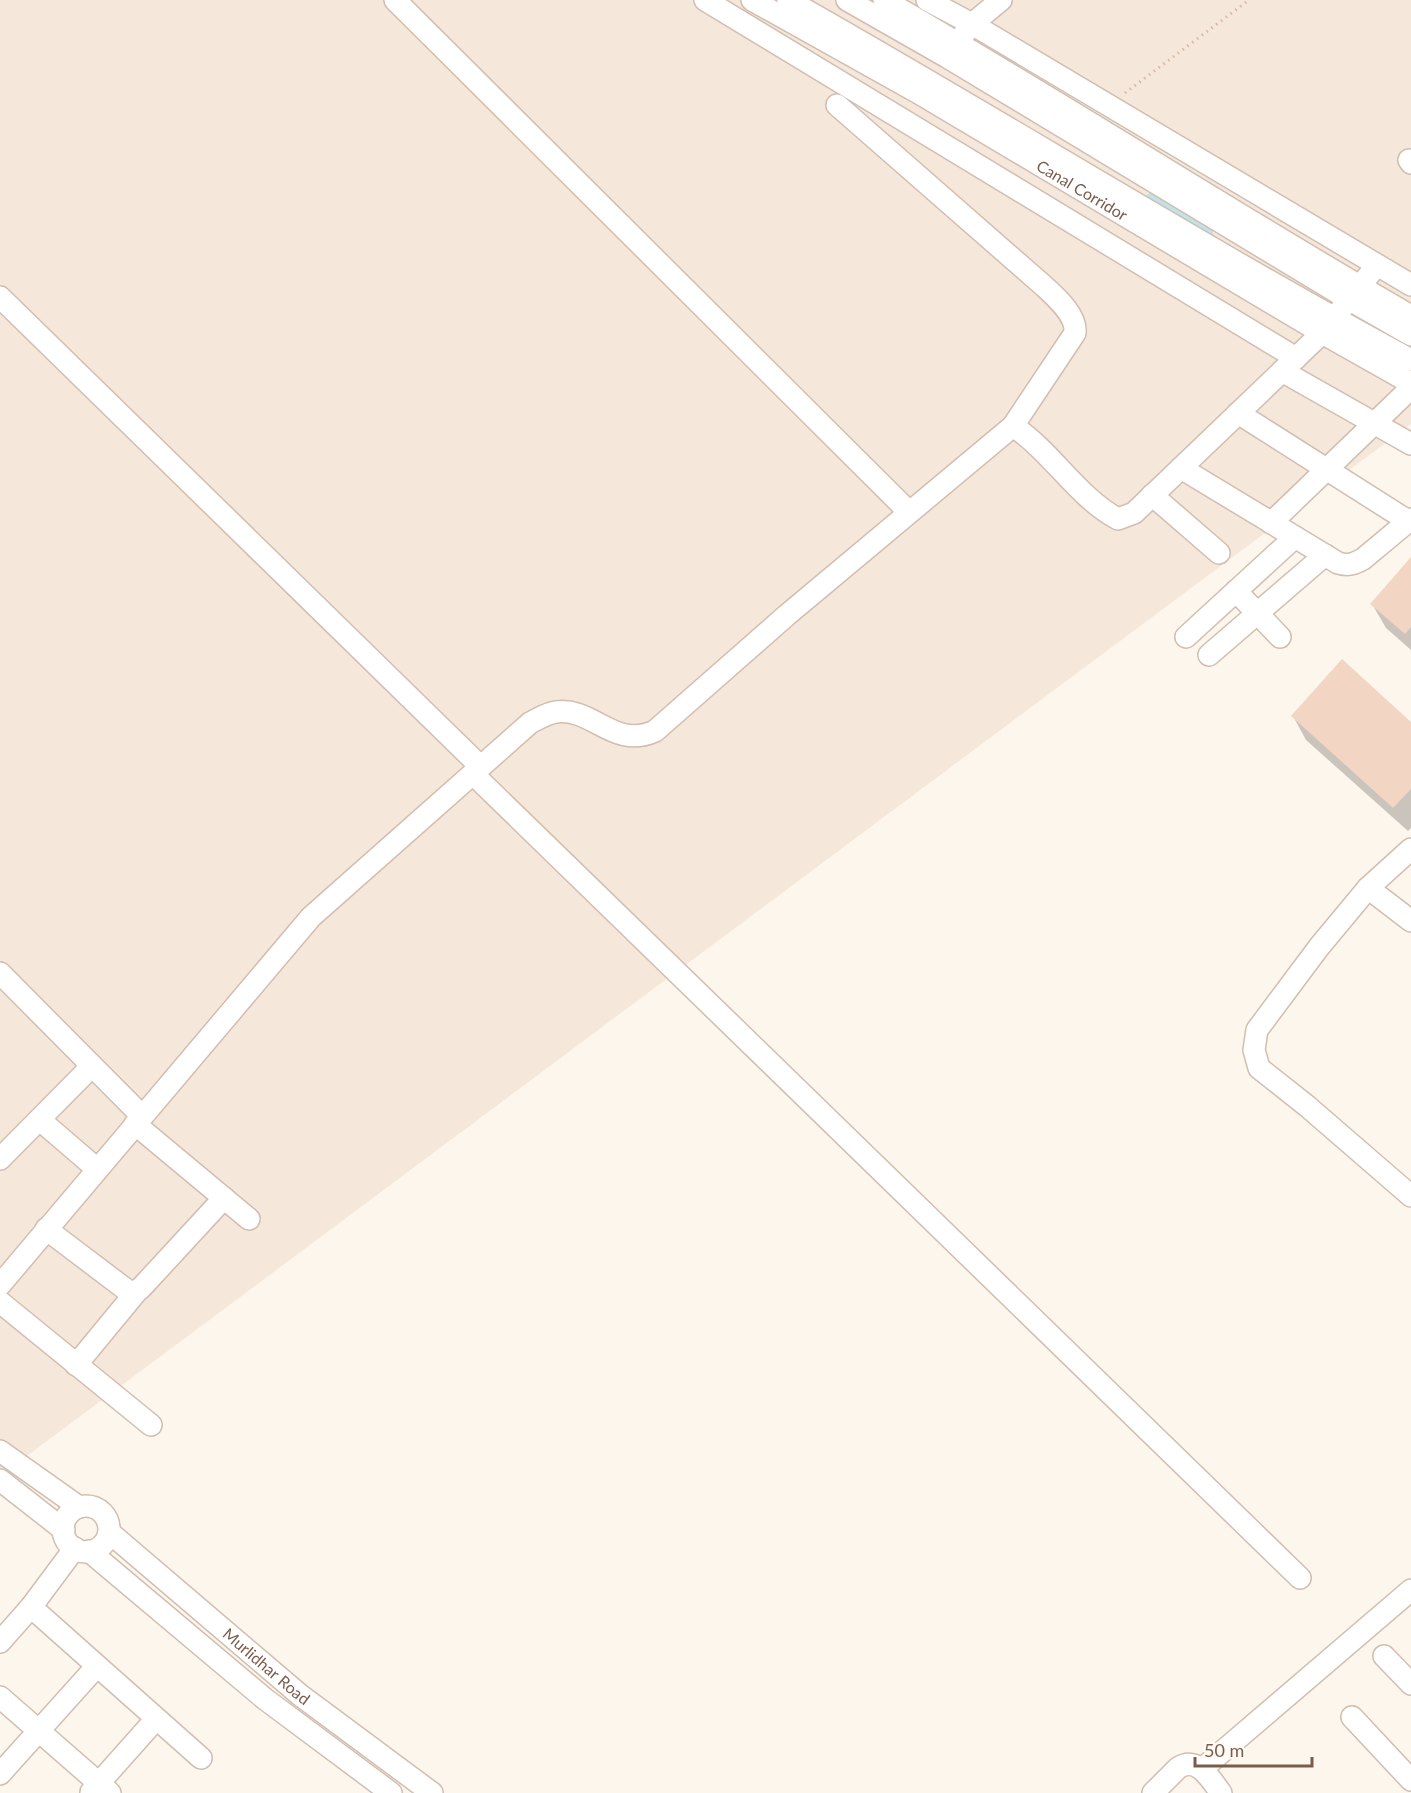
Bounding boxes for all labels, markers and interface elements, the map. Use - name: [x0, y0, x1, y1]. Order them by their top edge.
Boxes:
- street label: Canal Corridor: [1033, 155, 1131, 224]
- street label: Murlidhar Road: [220, 1624, 314, 1708]
- scale bar: [1195, 1730, 1312, 1768]
- text: 50 m: [1204, 1739, 1244, 1761]

